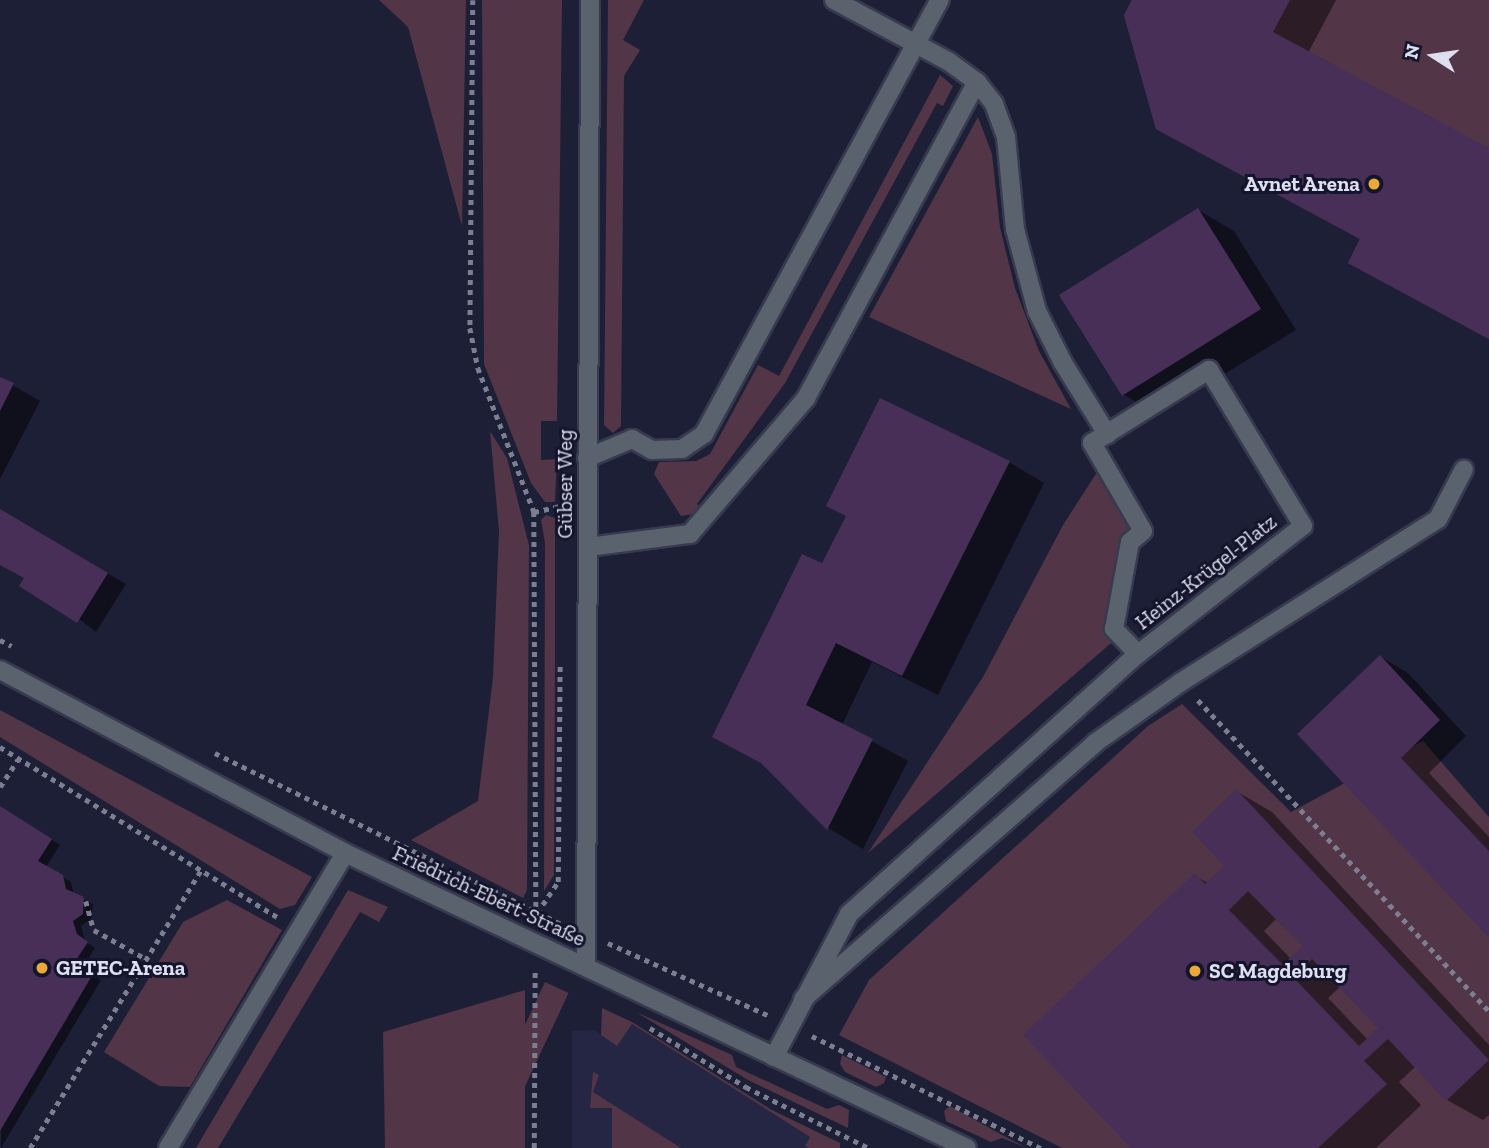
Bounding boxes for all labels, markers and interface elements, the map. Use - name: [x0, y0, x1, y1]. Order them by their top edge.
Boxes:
- north arrow: [1398, 21, 1468, 91]
- text: N: [1399, 42, 1425, 61]
- place label: Avnet Arena: [1244, 171, 1360, 197]
- marker: Avnet Arena: [1366, 176, 1382, 192]
- street label: Gübser Weg: [552, 429, 578, 539]
- street label: Heinz-Krügel-Platz: [1130, 509, 1282, 635]
- street label: Friedrich-Ebert-Straße: [389, 840, 589, 952]
- place label: GETEC-Arena: [56, 955, 185, 981]
- place label: SC Magdeburg: [1209, 958, 1347, 984]
- marker: GETEC-Arena: [34, 960, 50, 976]
- marker: SC Magdeburg: [1187, 963, 1203, 979]

